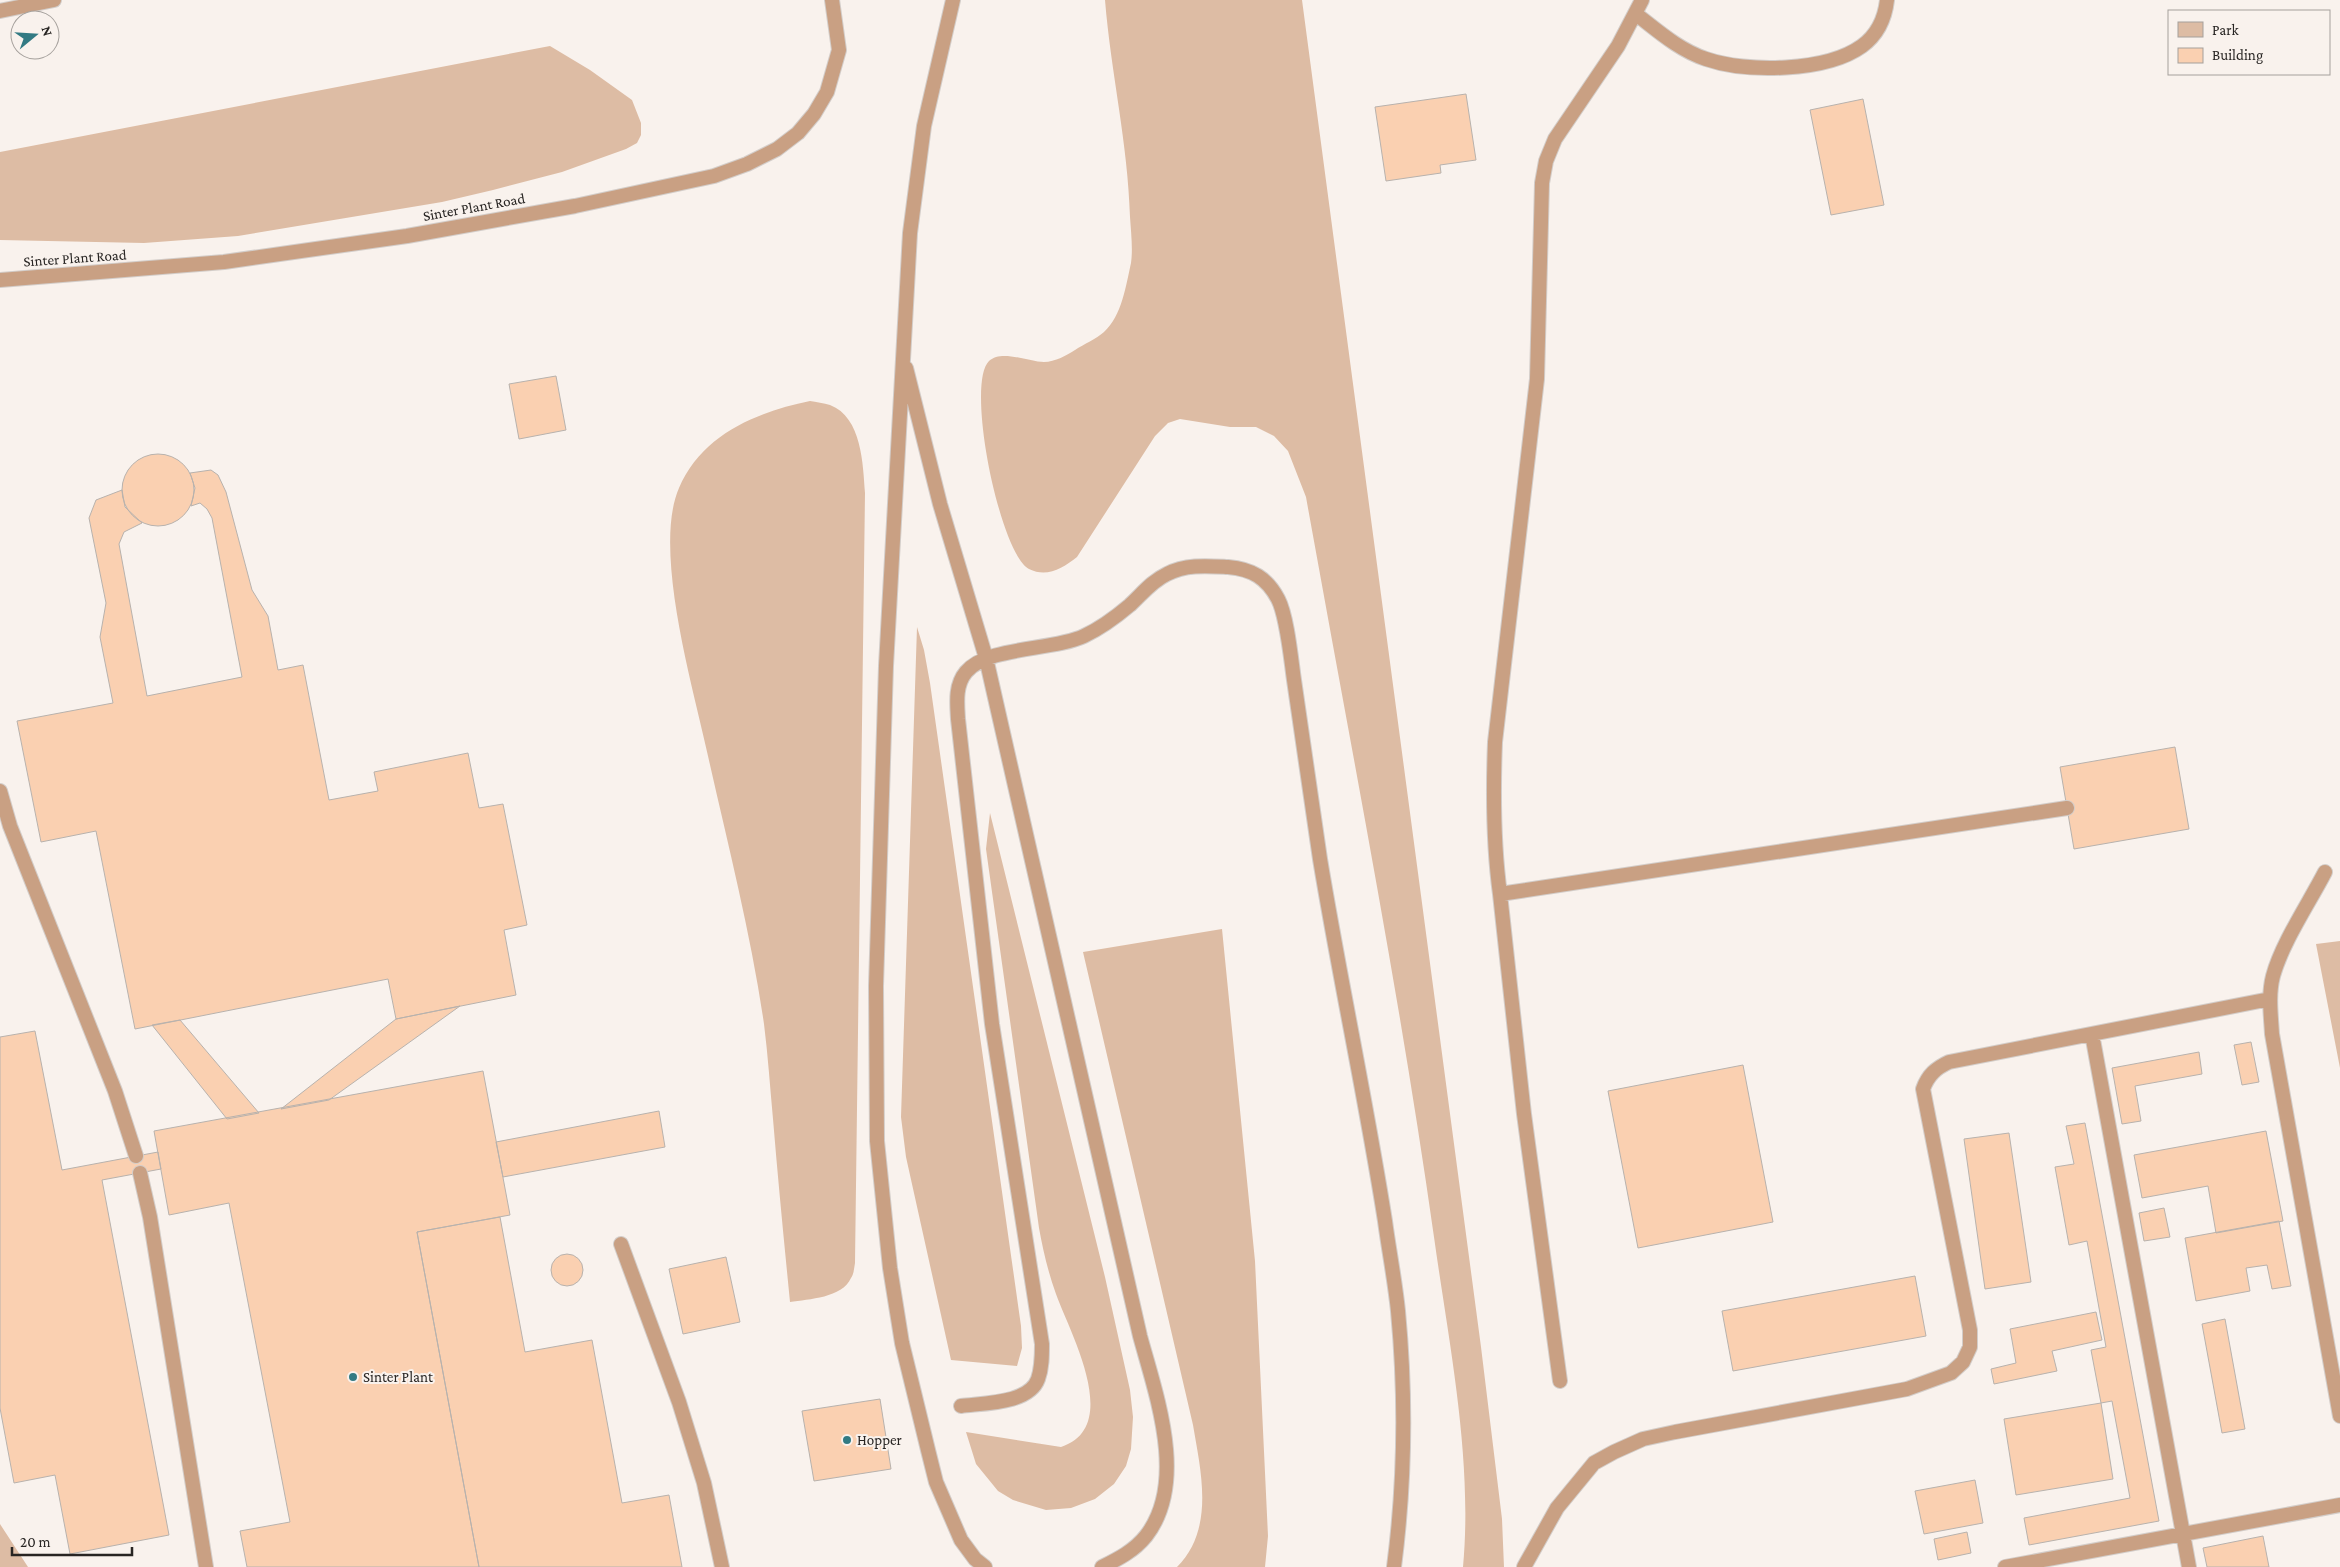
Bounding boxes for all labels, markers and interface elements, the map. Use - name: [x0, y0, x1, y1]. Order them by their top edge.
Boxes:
- north arrow: [10, 10, 60, 60]
- legend: [2168, 10, 2330, 75]
- text: Park: [2212, 22, 2239, 38]
- text: N: [38, 24, 57, 38]
- text: Building: [2212, 47, 2263, 64]
- street label: Sinter Plant Road: [422, 190, 526, 224]
- street label: Sinter Plant Road: [23, 246, 127, 270]
- place label: Sinter Plant: [363, 1369, 434, 1385]
- marker: Sinter Plant: [347, 1371, 359, 1383]
- place label: Hopper: [857, 1432, 903, 1449]
- marker: Hopper: [841, 1434, 853, 1446]
- scale bar: [12, 1524, 132, 1556]
- text: 20 m: [20, 1534, 51, 1550]

